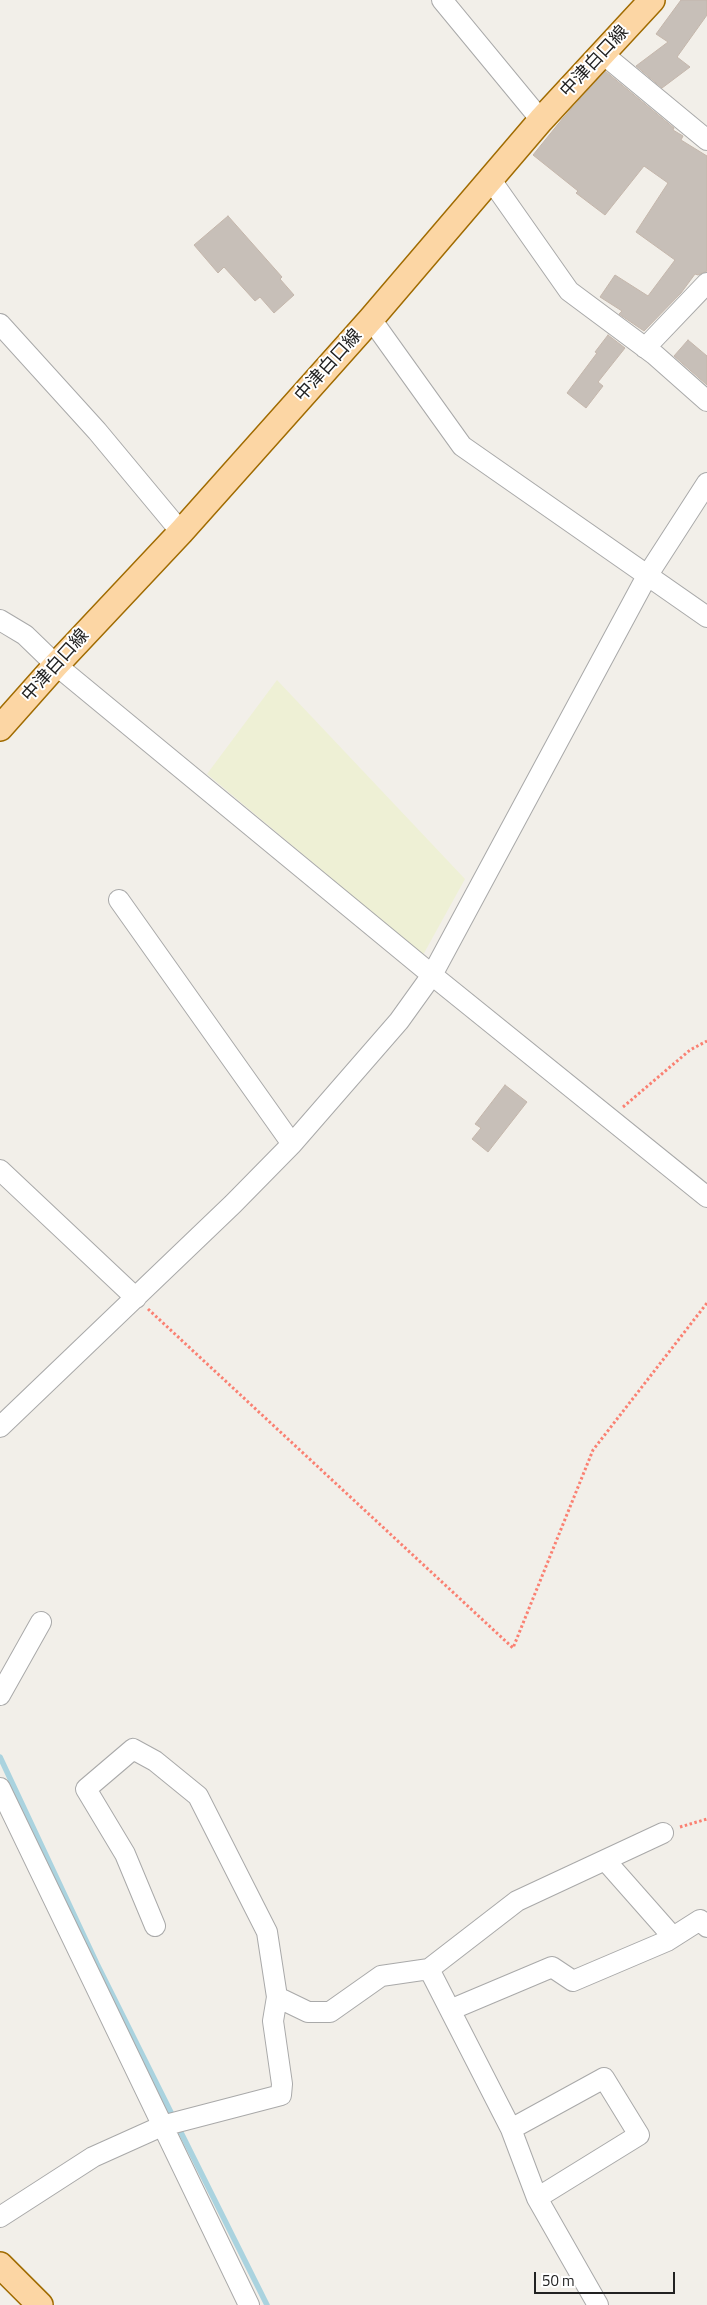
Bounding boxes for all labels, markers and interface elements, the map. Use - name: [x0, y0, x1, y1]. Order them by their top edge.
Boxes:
- street label: 中津白口線: [556, 22, 634, 102]
- street label: 中津白口線: [291, 325, 367, 407]
- street label: 中津白口線: [18, 625, 94, 707]
- scale bar: [537, 2262, 678, 2294]
- text: 50 m: [542, 2269, 575, 2292]

